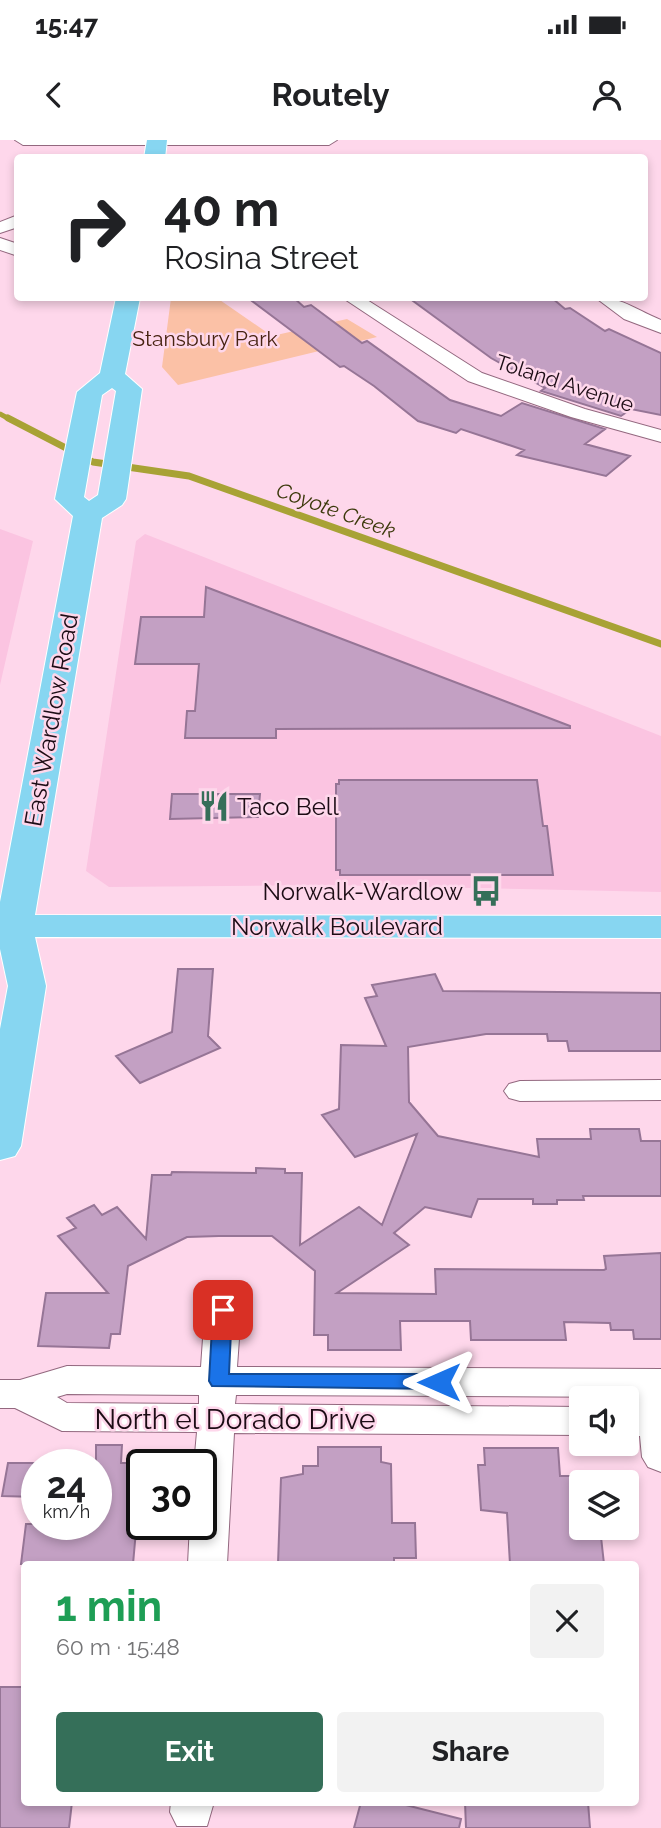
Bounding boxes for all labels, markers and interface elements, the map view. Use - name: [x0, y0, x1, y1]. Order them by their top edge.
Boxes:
- text: 15:47: [35, 10, 98, 40]
- icon: back: [35, 76, 73, 114]
- text: Routely: [272, 76, 389, 113]
- icon: person: [588, 76, 626, 114]
- text: 40 m: [164, 180, 279, 237]
- icon: right: [49, 182, 140, 273]
- text: Rosina Street: [164, 239, 359, 276]
- park label: Stansbury Park: [132, 326, 278, 351]
- street label: Toland Avenue: [493, 349, 637, 417]
- water label: Coyote Creek: [273, 477, 399, 543]
- street label: East Wardlow Road: [18, 611, 84, 829]
- restaurant icon: Taco Bell: [197, 789, 231, 823]
- place label: Taco Bell: [237, 792, 339, 821]
- bus stop icon: Norwalk-Wardlow: [469, 874, 503, 908]
- place label: Norwalk-Wardlow: [262, 877, 463, 906]
- street label: Norwalk Boulevard: [231, 912, 443, 941]
- pin: [193, 1280, 253, 1340]
- icon: arrive: [204, 1291, 242, 1329]
- position arrow: [402, 1345, 476, 1419]
- map controls: [569, 1386, 639, 1540]
- button: sound: [569, 1386, 639, 1456]
- street label: North el Dorado Drive: [95, 1403, 375, 1436]
- speed limit sign: 30: [126, 1449, 217, 1540]
- text: 24: [47, 1465, 86, 1506]
- button: layers: [569, 1470, 639, 1540]
- text: km/h: [43, 1501, 90, 1522]
- text: 1 min: [56, 1582, 162, 1631]
- button: close: [530, 1584, 604, 1658]
- text: 60 m · 15:48: [56, 1633, 180, 1660]
- button: Exit: [56, 1712, 323, 1792]
- button: Share: [337, 1712, 604, 1792]

